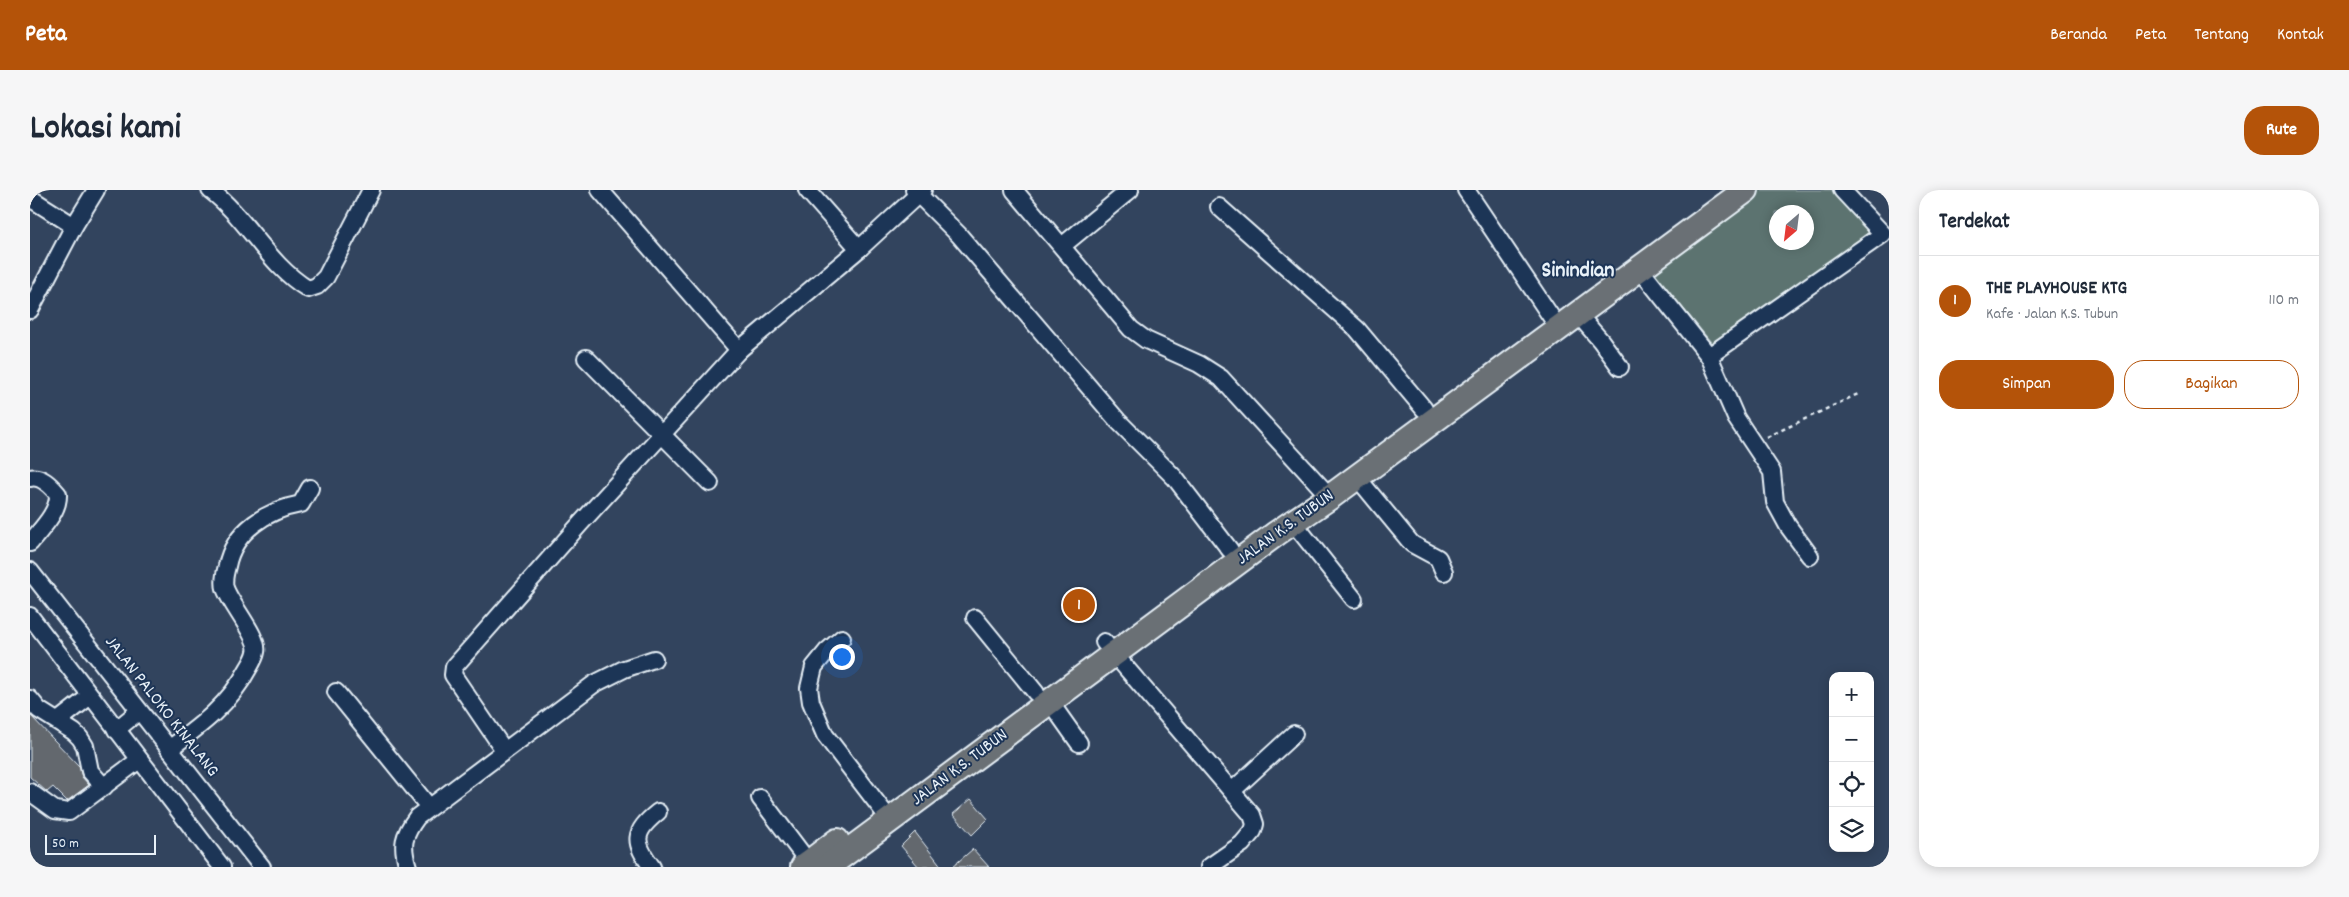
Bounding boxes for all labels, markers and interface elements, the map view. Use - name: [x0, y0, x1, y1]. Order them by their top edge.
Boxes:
- text: Peta: [25, 18, 67, 52]
- text: Beranda: [2050, 23, 2107, 48]
- text: Peta: [2135, 23, 2166, 48]
- text: Tentang: [2194, 23, 2249, 48]
- text: Kontak: [2277, 23, 2324, 48]
- text: Lokasi kami: [30, 105, 181, 155]
- button: Rute: [2244, 106, 2319, 155]
- north arrow: [1769, 205, 1814, 250]
- text: Terdekat: [1939, 208, 2010, 238]
- district label: Sinindian: [1542, 256, 1614, 287]
- text: THE PLAYHOUSE KTG: [1986, 276, 2127, 303]
- text: 1: [1953, 289, 1957, 312]
- text: 110 m: [2269, 289, 2299, 312]
- text: Kafe · Jalan K.S. Tubun: [1986, 303, 2118, 326]
- button: Simpan: [1939, 360, 2114, 409]
- button: Bagikan: [2124, 360, 2299, 409]
- street label: JALAN K.S. TUBUN: [1232, 484, 1340, 572]
- pin: 1: [1063, 586, 1095, 624]
- street label: JALAN PALOKO KINALANG: [98, 631, 224, 783]
- your location: [829, 644, 855, 670]
- map controls: [1829, 672, 1874, 852]
- button: +: [1829, 672, 1874, 717]
- button: −: [1829, 717, 1874, 762]
- street label: JALAN K.S. TUBUN: [907, 723, 1013, 813]
- button: locate: [1829, 762, 1874, 807]
- button: layers: [1829, 807, 1874, 852]
- scale bar: [45, 832, 156, 855]
- text: 50 m: [52, 834, 79, 854]

